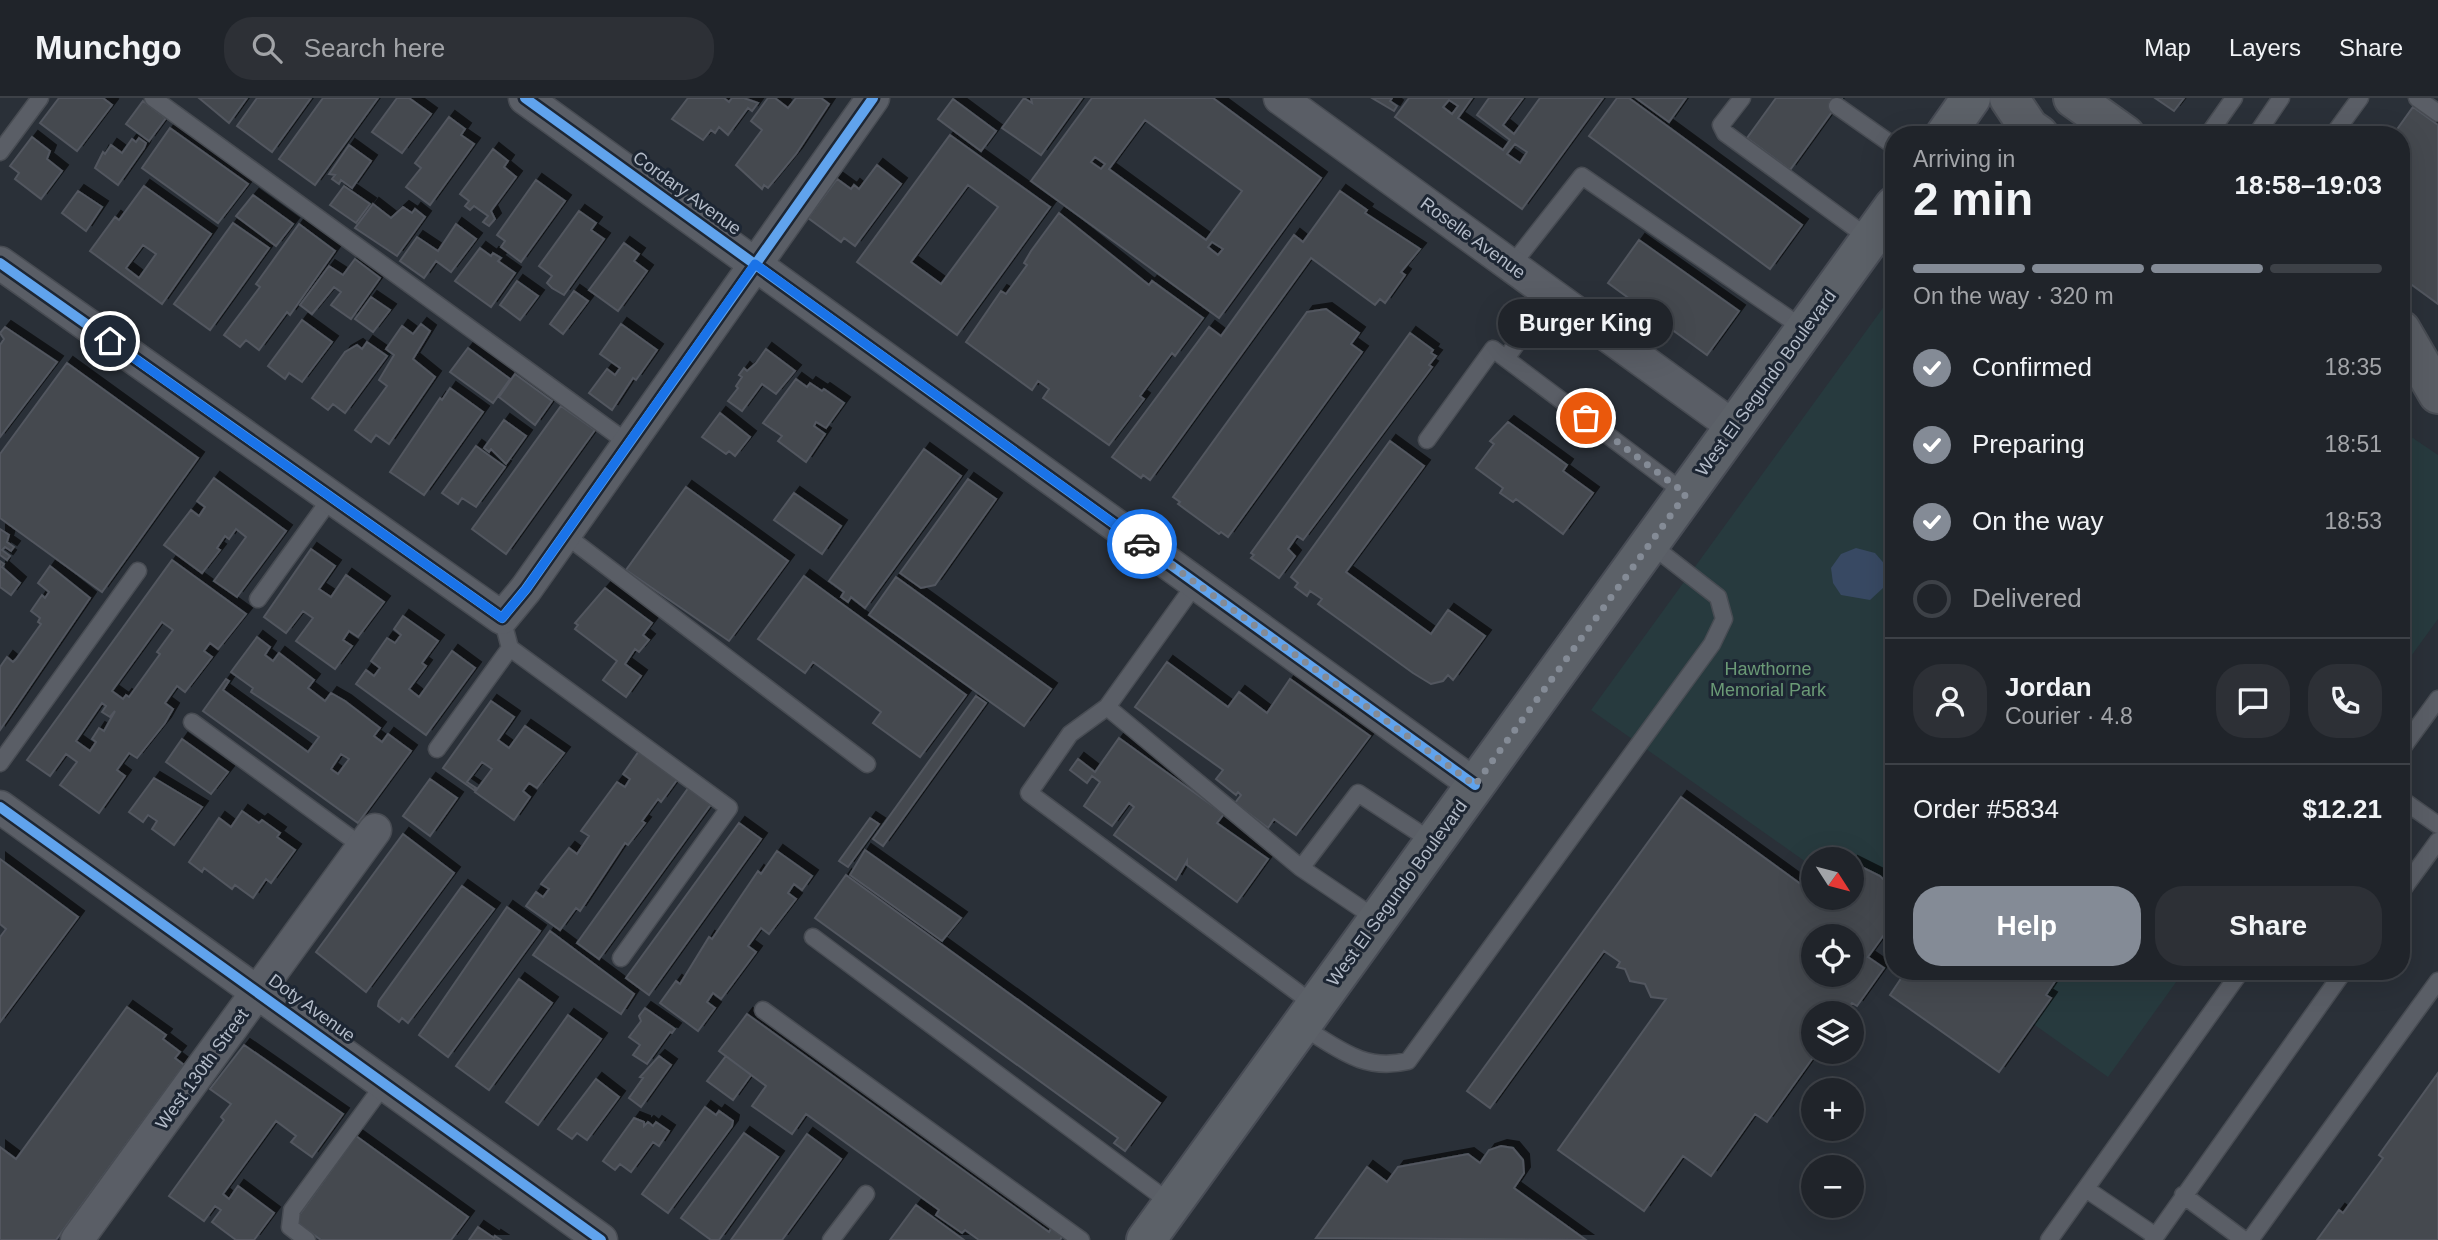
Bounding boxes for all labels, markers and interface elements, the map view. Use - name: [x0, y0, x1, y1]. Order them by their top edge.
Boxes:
- search box: [224, 17, 714, 80]
- text: Munchgo: [35, 29, 182, 66]
- icon: search: [248, 29, 286, 67]
- text: Search here: [304, 33, 445, 63]
- text: Map: [2144, 34, 2191, 61]
- text: Layers: [2229, 34, 2301, 61]
- text: Share: [2339, 34, 2403, 61]
- text: Arriving in: [1913, 146, 2015, 172]
- street label: Cordary Avenue: [629, 147, 745, 239]
- text: 18:58–19:03: [2235, 170, 2382, 200]
- text: 2 min: [1913, 173, 2033, 225]
- street label: Roselle Avenue: [1417, 193, 1529, 283]
- text: On the way · 320 m: [1913, 283, 2114, 309]
- street label: West El Segundo Boulevard: [1692, 286, 1840, 480]
- callout: Burger King: [1498, 299, 1674, 348]
- text: Burger King: [1519, 310, 1652, 336]
- pin: [80, 311, 140, 371]
- icon: home: [91, 322, 129, 360]
- icon: check: [1913, 349, 1951, 387]
- text: Confirmed: [1972, 352, 2092, 382]
- text: 18:35: [2324, 354, 2382, 380]
- pin: [1556, 388, 1616, 448]
- icon: bag: [1567, 399, 1605, 437]
- icon: check: [1913, 426, 1951, 464]
- text: Preparing: [1972, 429, 2085, 459]
- text: 18:51: [2324, 431, 2382, 457]
- icon: check: [1913, 503, 1951, 541]
- text: On the way: [1972, 506, 2104, 536]
- text: 18:53: [2324, 508, 2382, 534]
- courier: [1107, 509, 1177, 579]
- icon: car: [1123, 525, 1161, 563]
- text: Delivered: [1972, 583, 2082, 613]
- park label: Hawthorne Memorial Park: [1710, 659, 1827, 700]
- button: person: [1913, 664, 1987, 738]
- button: chat: [2216, 664, 2290, 738]
- button: phone: [2308, 664, 2382, 738]
- text: Jordan: [2005, 672, 2092, 702]
- text: Courier · 4.8: [2005, 703, 2133, 729]
- text: Order #5834: [1913, 794, 2059, 824]
- text: $12.21: [2302, 794, 2382, 824]
- street label: West El Segundo Boulevard: [1323, 796, 1471, 990]
- north arrow: [1801, 847, 1864, 910]
- map controls: [1801, 847, 1864, 1218]
- button: Help: [1913, 886, 2141, 966]
- button: Share: [2155, 886, 2382, 966]
- button: locate: [1801, 924, 1864, 987]
- street label: Doty Avenue: [265, 970, 359, 1046]
- button: layers: [1801, 1001, 1864, 1064]
- street label: West 130th Street: [152, 1005, 252, 1133]
- button: +: [1801, 1078, 1864, 1141]
- button: −: [1801, 1155, 1864, 1218]

